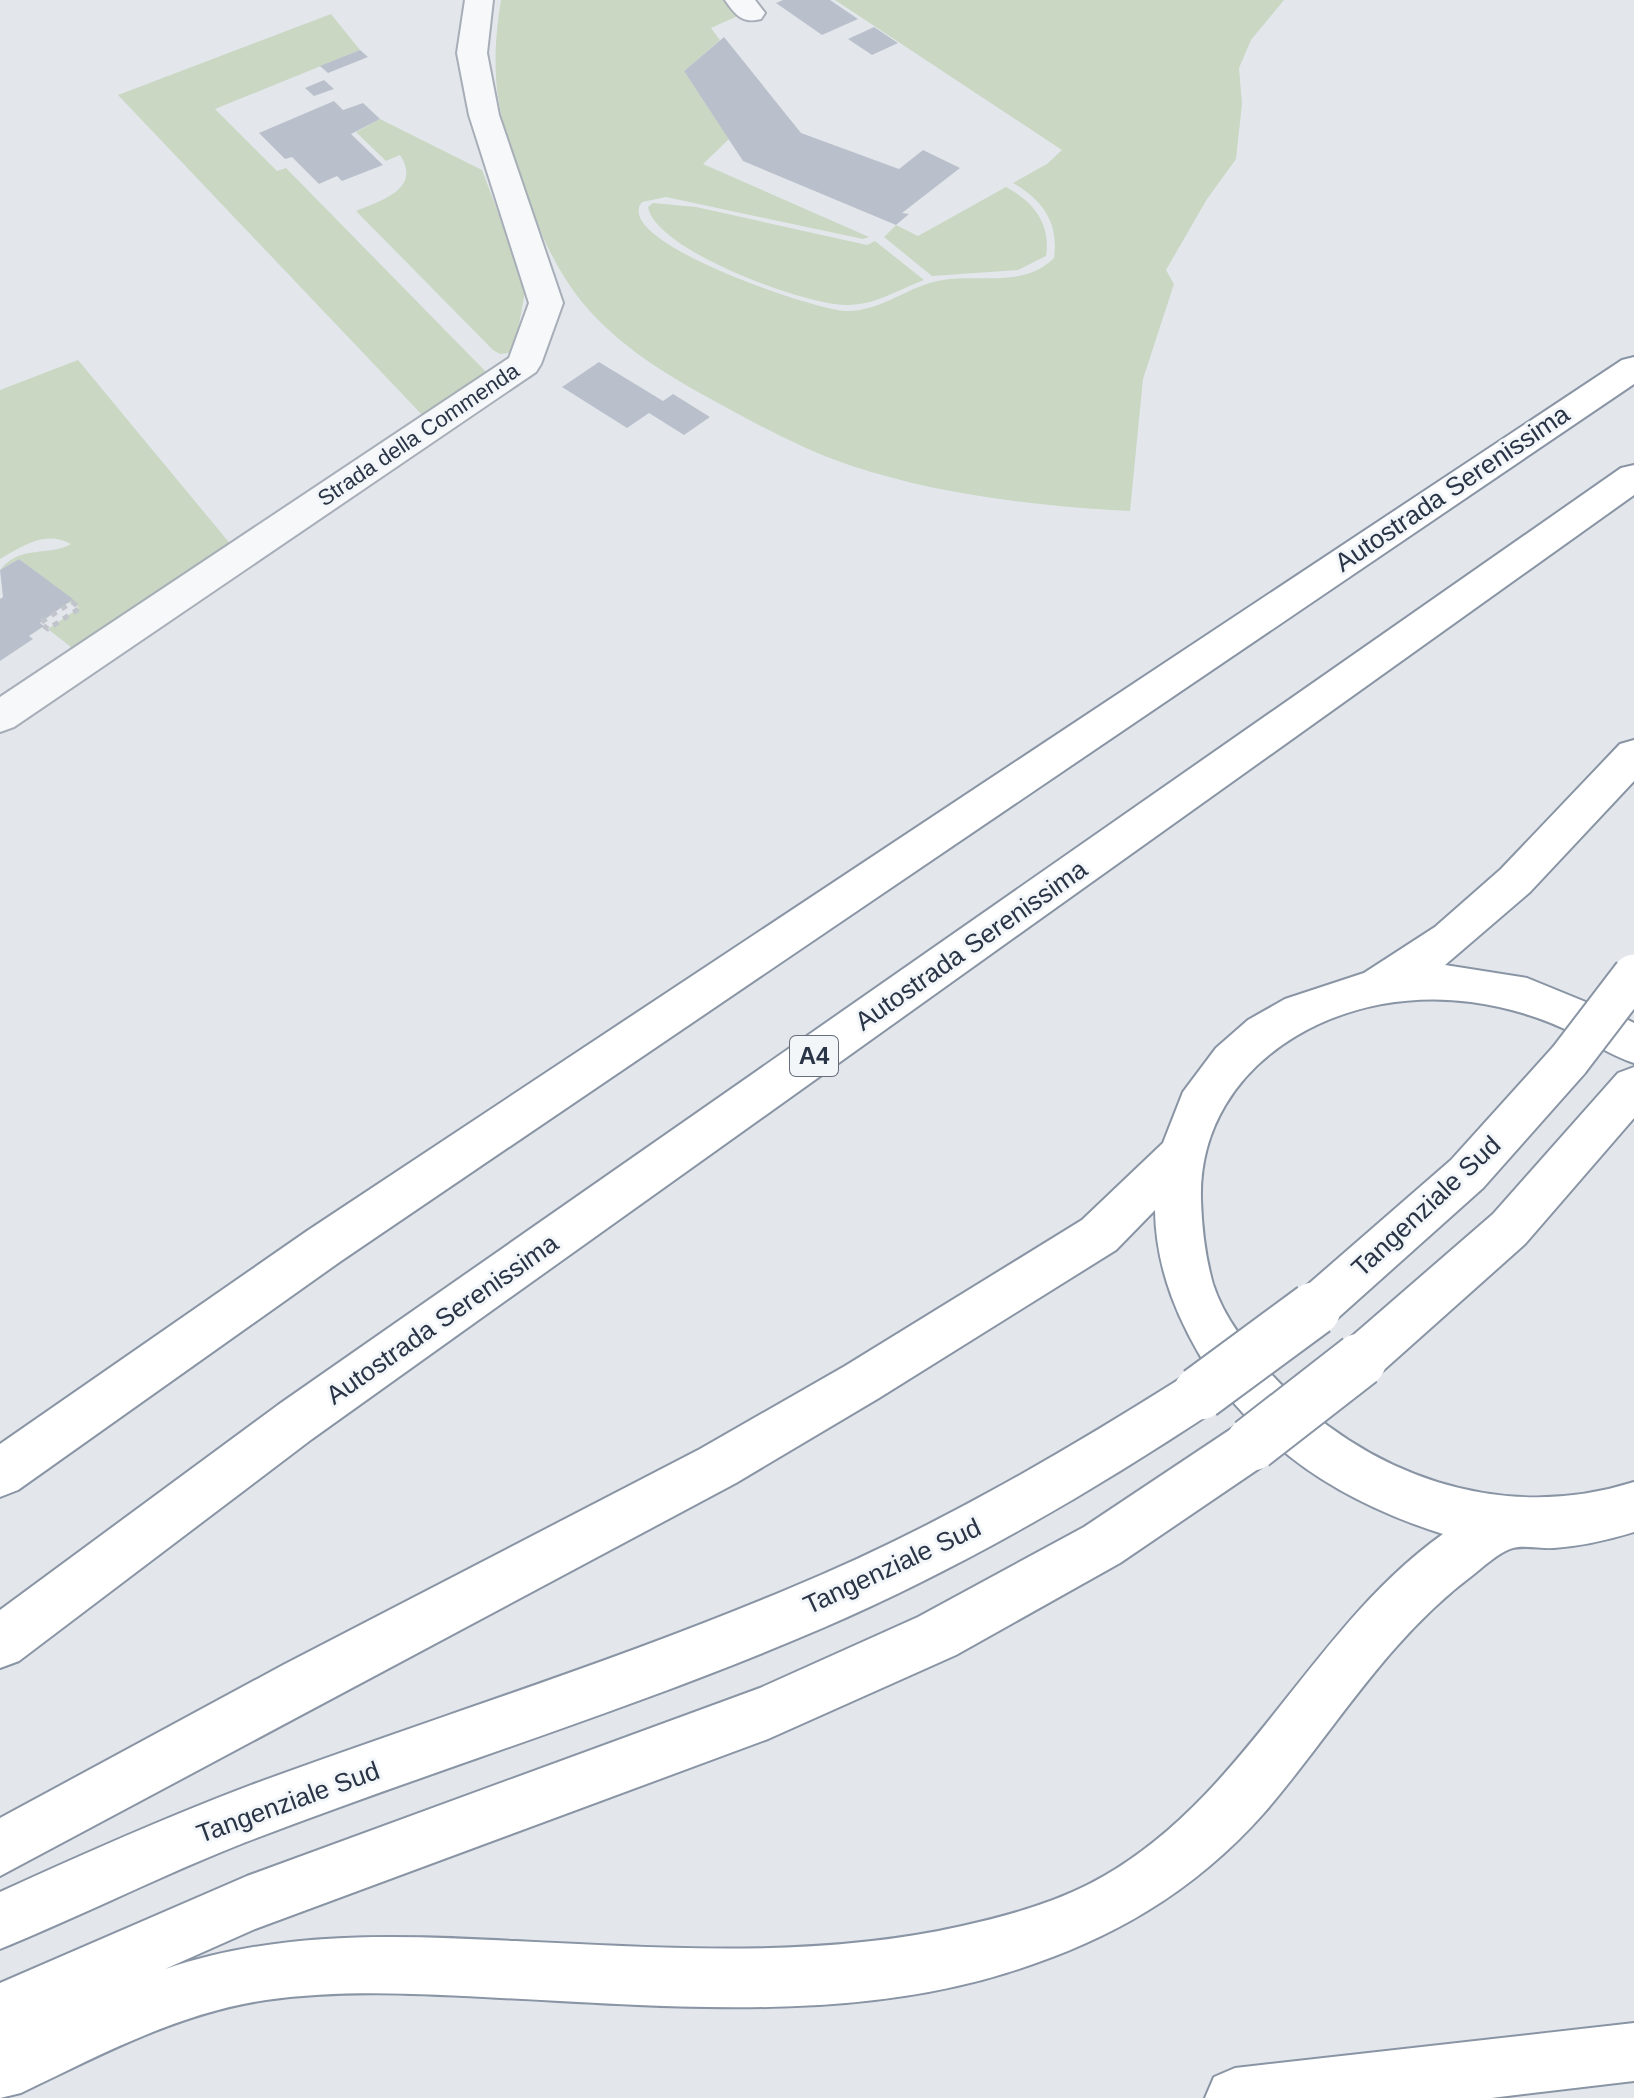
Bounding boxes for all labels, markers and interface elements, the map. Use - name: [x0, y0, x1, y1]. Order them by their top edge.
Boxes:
- street label: Strada della Commenda: [313, 357, 524, 511]
- street label: Autostrada Serenissima: [1329, 398, 1575, 578]
- street label: Autostrada Serenissima: [849, 853, 1093, 1036]
- road number: A4: [790, 1036, 838, 1076]
- street label: Tangenziale Sud: [1345, 1129, 1507, 1283]
- street label: Autostrada Serenissima: [320, 1227, 564, 1410]
- street label: Tangenziale Sud: [799, 1512, 985, 1620]
- street label: Tangenziale Sud: [193, 1755, 383, 1849]

